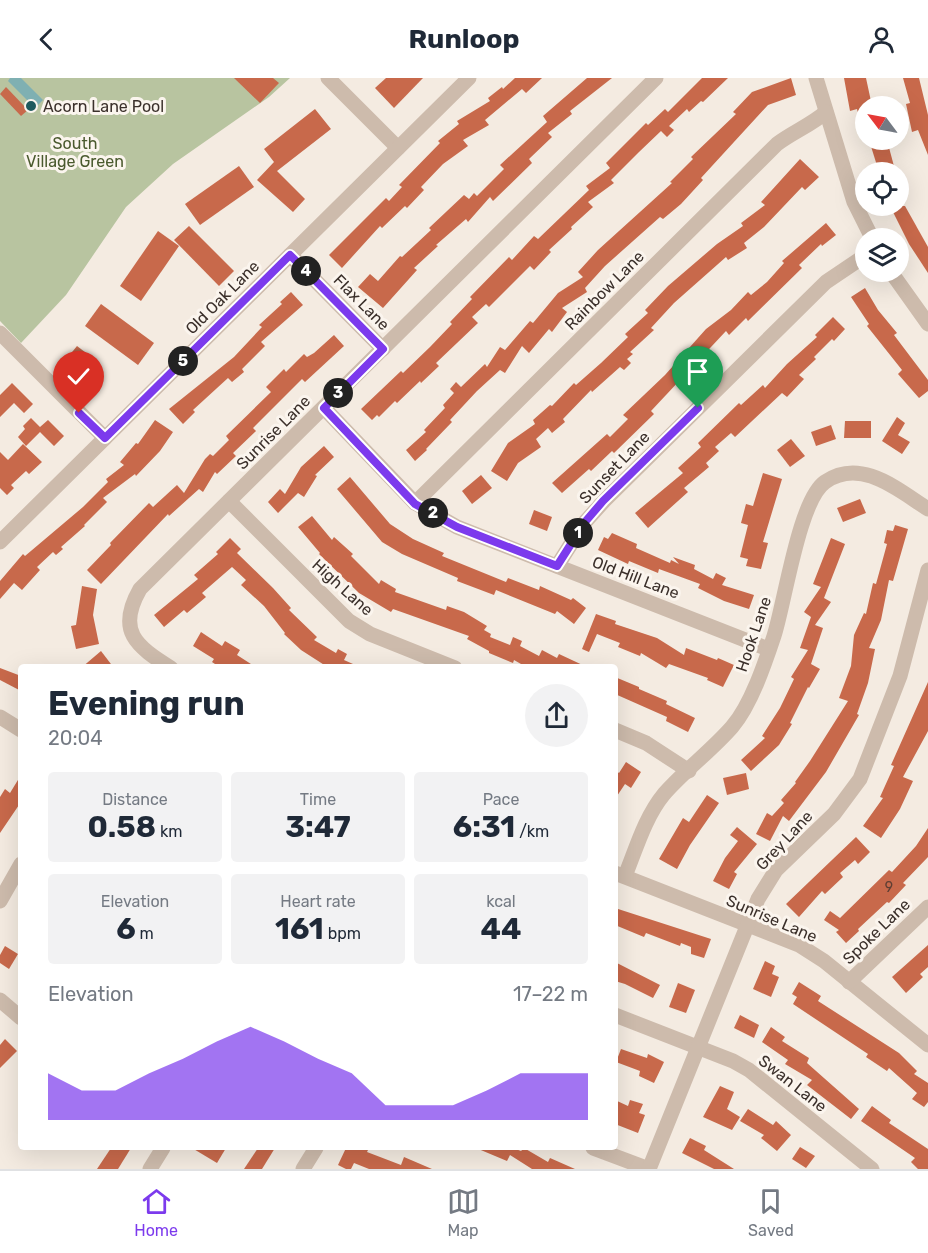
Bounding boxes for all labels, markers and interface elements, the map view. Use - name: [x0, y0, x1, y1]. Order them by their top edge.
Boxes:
- icon: back: [30, 23, 63, 56]
- text: Runloop: [408, 23, 520, 55]
- icon: person: [865, 23, 898, 56]
- north arrow: [855, 96, 909, 150]
- map controls: [855, 96, 909, 282]
- place label: Acorn Lane Pool: [43, 97, 164, 116]
- marker: Acorn Lane Pool: [24, 99, 38, 113]
- park label: South Village Green: [26, 134, 124, 171]
- button: locate: [855, 162, 909, 216]
- button: layers: [855, 228, 909, 282]
- street label: Rainbow Lane: [561, 247, 648, 334]
- pin: 4: [291, 256, 321, 286]
- street label: Old Oak Lane: [182, 257, 263, 338]
- text: 4: [301, 261, 311, 280]
- street label: Flax Lane: [330, 270, 394, 334]
- pin: 5: [168, 346, 198, 376]
- pin: [672, 346, 723, 408]
- pin: [53, 351, 104, 413]
- text: 5: [178, 351, 188, 370]
- icon: arrive: [681, 355, 714, 388]
- icon: check: [62, 360, 95, 393]
- pin: 3: [323, 378, 353, 408]
- text: 3: [333, 383, 343, 402]
- street label: Sunrise Lane: [232, 391, 314, 473]
- street label: Sunset Lane: [575, 427, 654, 507]
- pin: 2: [418, 498, 448, 528]
- text: 2: [428, 503, 438, 522]
- pin: 1: [563, 518, 593, 548]
- text: 1: [574, 523, 582, 542]
- street label: Old Hill Lane: [590, 552, 682, 603]
- street label: High Lane: [308, 555, 377, 620]
- street label: Hook Lane: [732, 594, 775, 674]
- text: Evening run: [48, 684, 245, 723]
- button: share: [525, 684, 588, 747]
- text: 20:04: [48, 726, 103, 750]
- text: Distance: [102, 790, 168, 809]
- text: Time: [300, 790, 336, 809]
- text: Pace: [483, 790, 519, 809]
- street label: Grey Lane: [752, 807, 817, 874]
- text: 0.58: [88, 809, 156, 845]
- text: 3:47: [285, 809, 351, 845]
- text: 6:31: [453, 809, 515, 845]
- text: km: [156, 822, 182, 841]
- text: /km: [515, 822, 549, 841]
- house number: 9: [885, 879, 893, 896]
- street label: Sunrise Lane: [724, 891, 820, 946]
- text: Elevation: [101, 892, 169, 911]
- text: Heart rate: [280, 892, 356, 911]
- text: kcal: [486, 892, 516, 911]
- street label: Spoke Lane: [839, 895, 914, 968]
- text: 6: [116, 911, 136, 947]
- text: 161: [275, 911, 324, 947]
- text: 44: [481, 911, 521, 947]
- text: m: [136, 924, 154, 943]
- text: bpm: [324, 924, 361, 943]
- text: Elevation: [48, 982, 134, 1006]
- text: 17–22 m: [513, 982, 588, 1006]
- street label: Swan Lane: [755, 1051, 831, 1116]
- tab: Home: [134, 1185, 178, 1240]
- tab: Map: [447, 1185, 480, 1240]
- tab: Saved: [748, 1185, 794, 1240]

